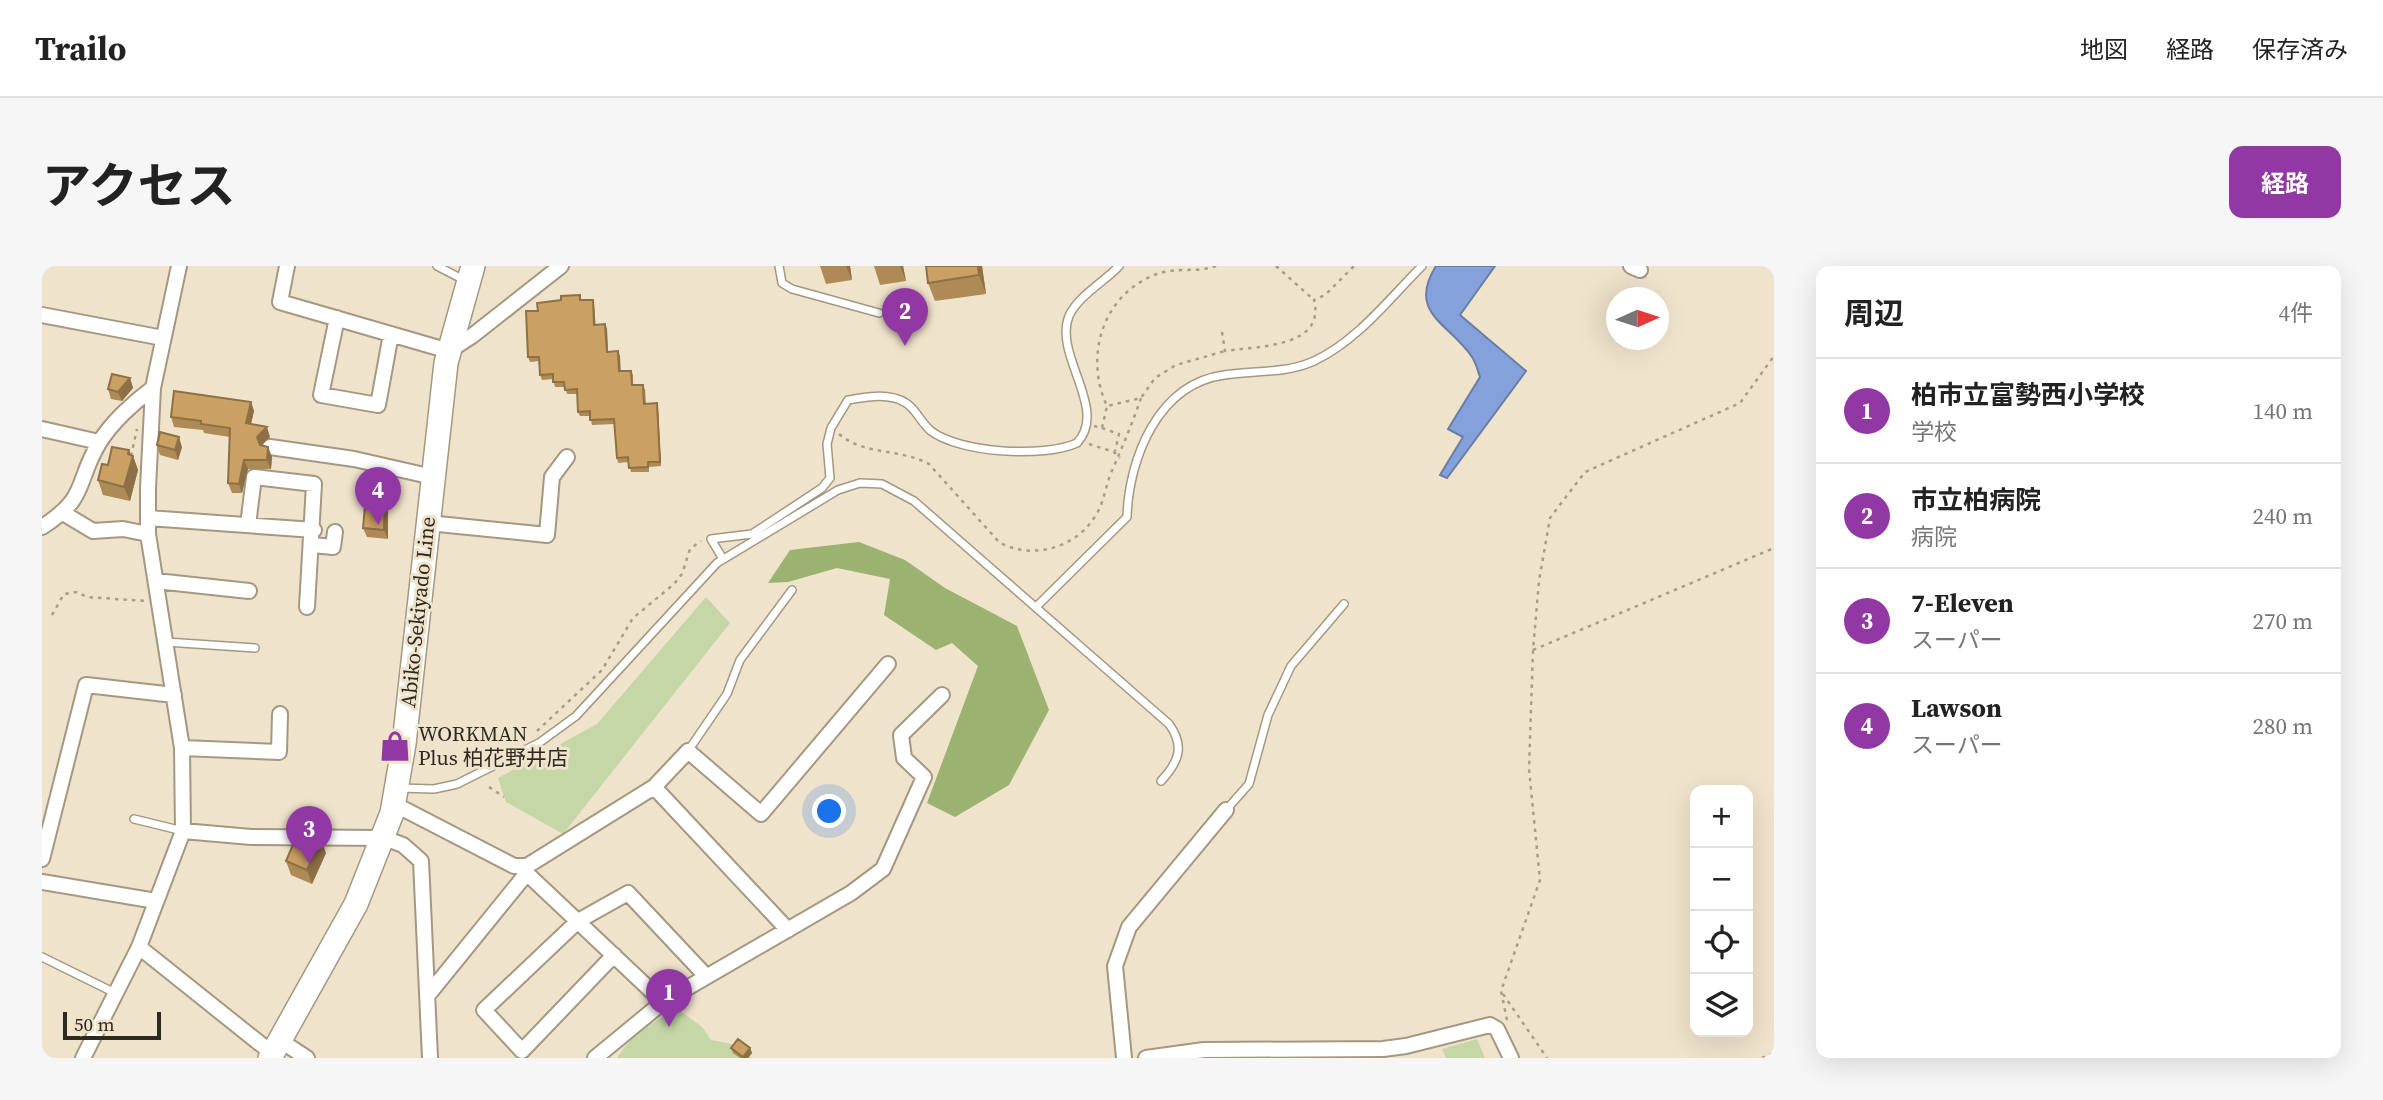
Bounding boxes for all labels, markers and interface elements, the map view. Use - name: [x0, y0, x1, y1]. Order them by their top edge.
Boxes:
- text: Trailo: [35, 26, 127, 71]
- text: 地図: [2080, 33, 2128, 66]
- text: 経路: [2166, 33, 2214, 66]
- text: 保存済み: [2252, 33, 2348, 66]
- button: 経路: [2229, 146, 2341, 218]
- text: アクセス: [42, 152, 236, 219]
- north arrow: [1606, 287, 1669, 350]
- pin: 2: [882, 288, 928, 346]
- text: 周辺: [1844, 293, 1904, 334]
- text: 4件: [2279, 297, 2313, 329]
- text: 柏市立富勢西小学校: [1911, 377, 2145, 413]
- text: 1: [1861, 395, 1873, 427]
- text: 140 m: [2252, 395, 2313, 427]
- text: 学校: [1911, 416, 1957, 448]
- pin: 4: [355, 467, 401, 525]
- text: 市立柏病院: [1911, 482, 2041, 518]
- text: 2: [1861, 500, 1873, 532]
- text: 240 m: [2252, 500, 2313, 532]
- street label: Abiko-Sekiyado Line: [393, 515, 442, 709]
- text: 病院: [1911, 521, 1957, 553]
- text: 7-Eleven: [1911, 585, 2014, 621]
- text: 3: [1861, 605, 1873, 637]
- text: 270 m: [2252, 605, 2313, 637]
- text: スーパー: [1911, 624, 2003, 656]
- text: Lawson: [1911, 690, 2002, 726]
- text: 4: [1861, 710, 1873, 742]
- text: 280 m: [2252, 710, 2313, 742]
- place label: WORKMAN Plus 柏花野井店: [418, 719, 568, 772]
- shop icon: WORKMAN Plus 柏花野井店: [378, 729, 412, 763]
- text: スーパー: [1911, 729, 2003, 761]
- map controls: [1690, 785, 1753, 1037]
- button: +: [1690, 785, 1753, 848]
- your location: [812, 794, 846, 828]
- pin: 3: [286, 806, 332, 864]
- button: −: [1690, 848, 1753, 911]
- button: locate: [1690, 911, 1753, 974]
- pin: 1: [646, 969, 692, 1027]
- button: layers: [1690, 974, 1753, 1037]
- scale bar: [63, 1009, 161, 1041]
- text: 50 m: [74, 1011, 115, 1037]

